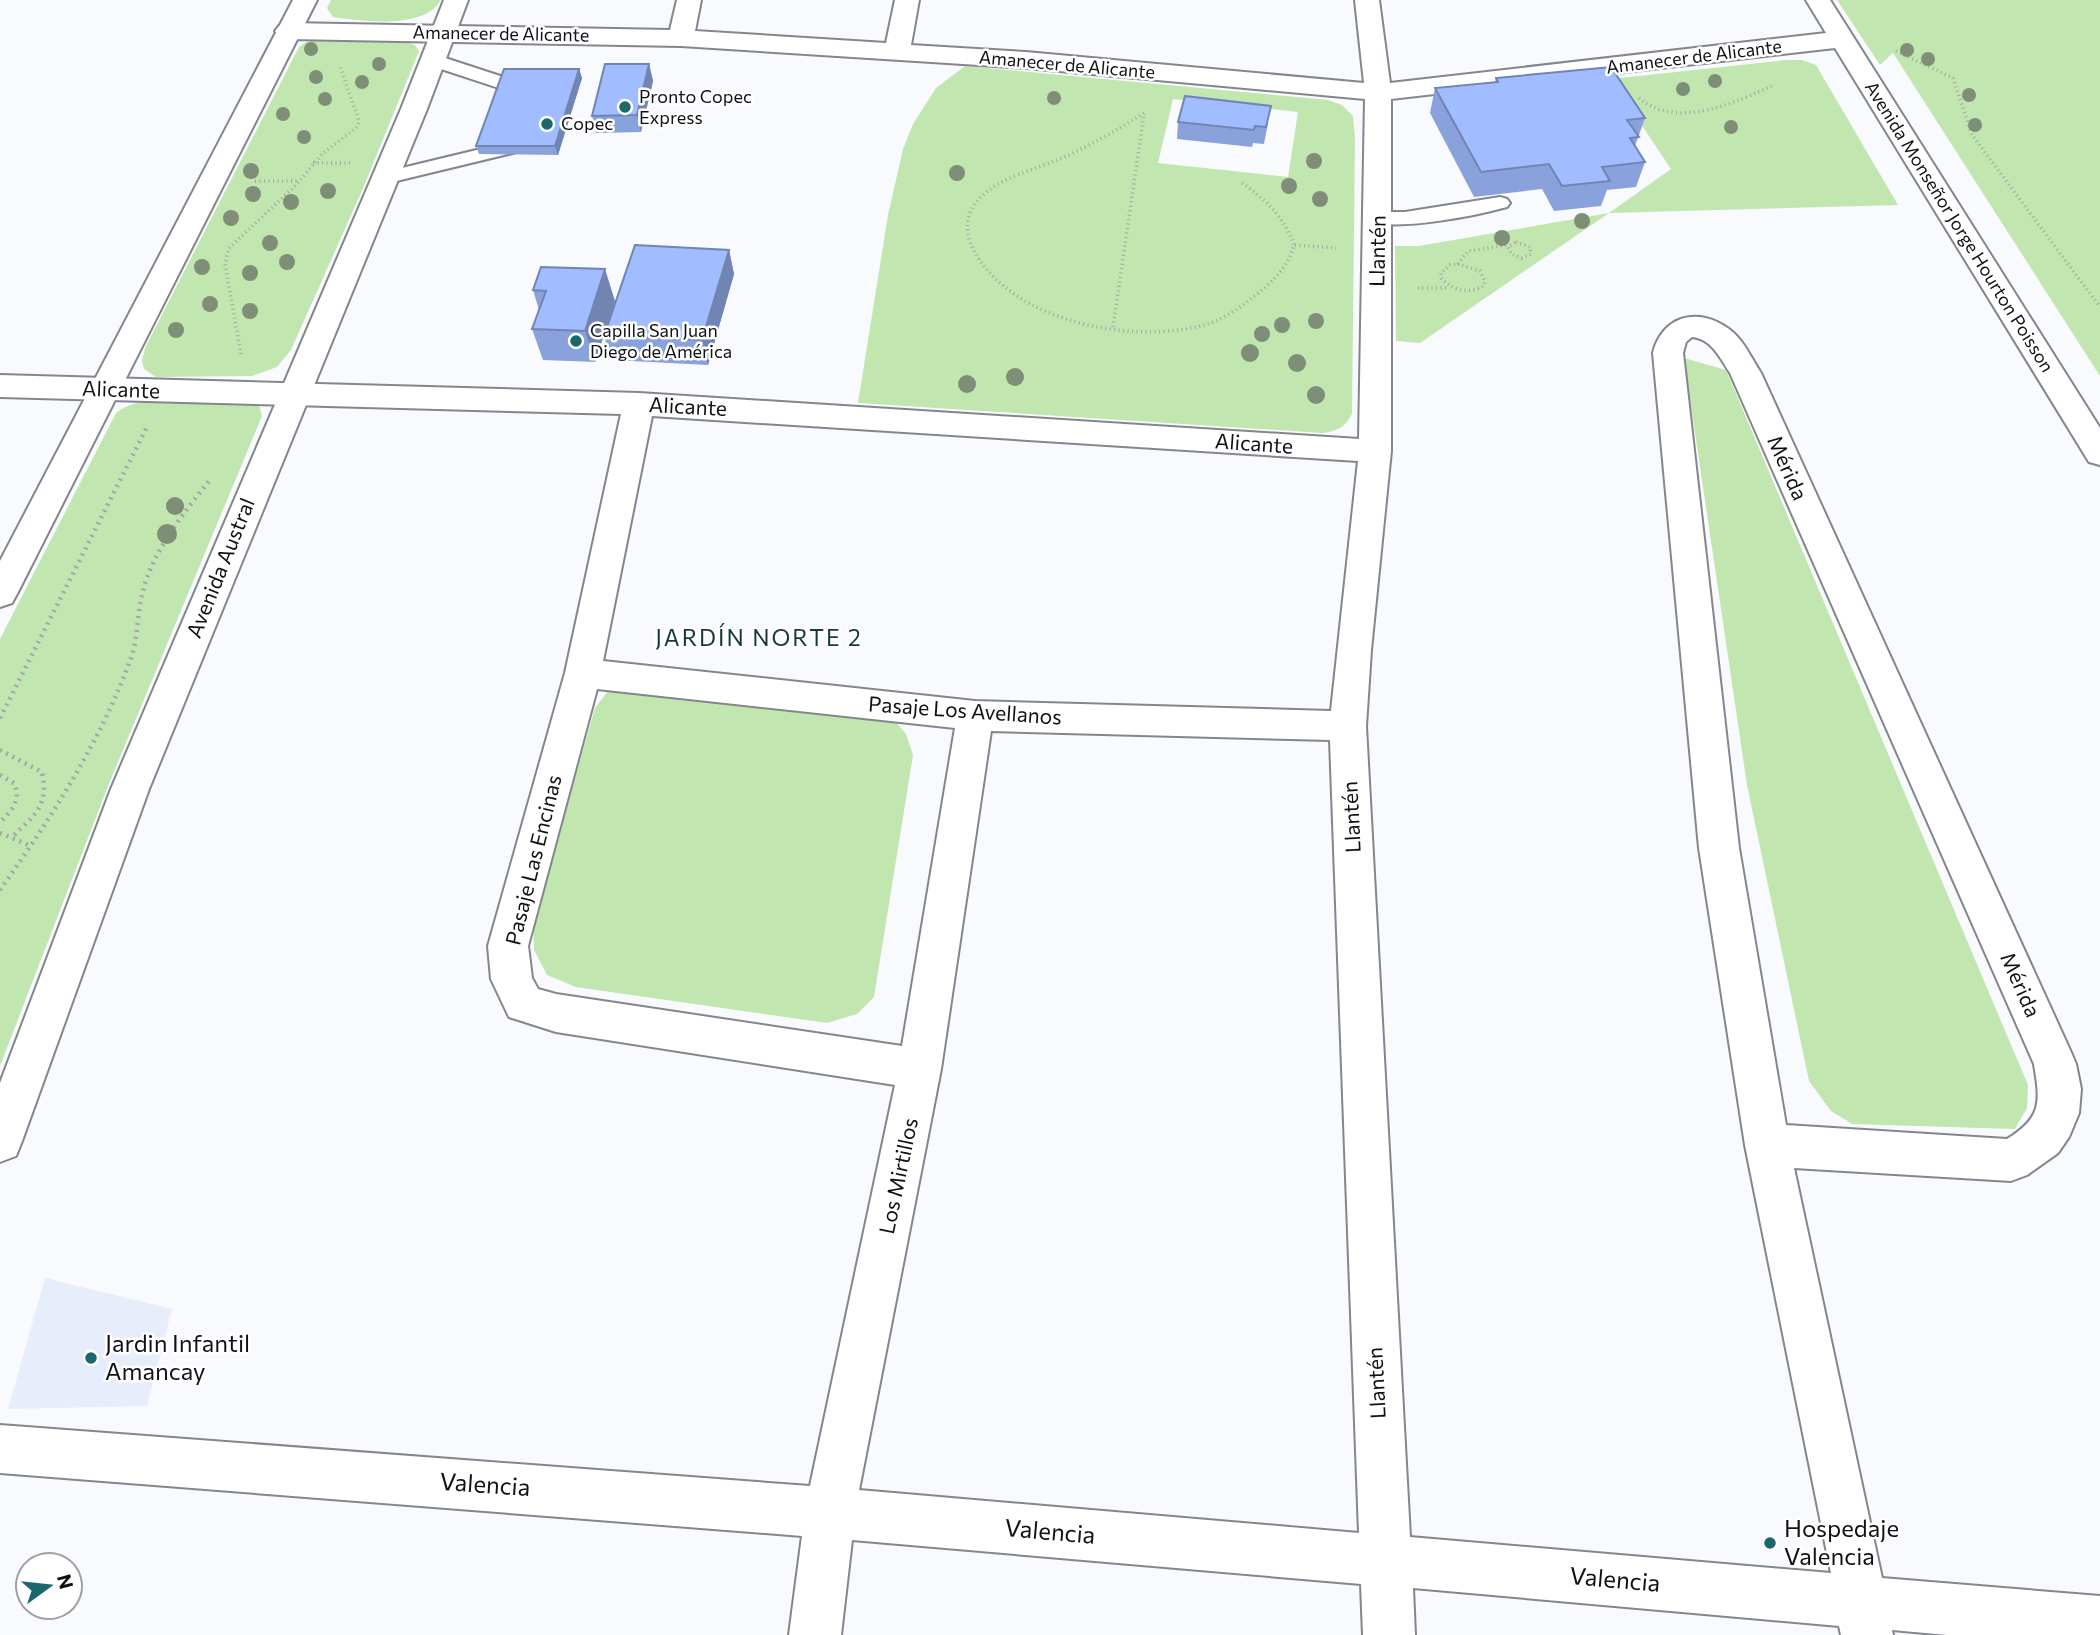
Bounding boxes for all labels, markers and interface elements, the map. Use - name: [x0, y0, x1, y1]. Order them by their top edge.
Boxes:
- street label: Amanecer de Alicante: [412, 20, 590, 46]
- street label: Amanecer de Alicante: [1605, 34, 1783, 78]
- street label: Amanecer de Alicante: [978, 45, 1156, 83]
- street label: Avenida Monseñor Jorge Hourton Poisson: [1861, 77, 2059, 376]
- place label: Pronto Copec Express: [639, 85, 752, 128]
- marker: Pronto Copec Express: [617, 99, 633, 115]
- place label: Copec: [561, 112, 613, 134]
- marker: Copec: [539, 116, 555, 132]
- street label: Llantén: [1363, 215, 1390, 287]
- place label: Capilla San Juan Diego de América: [590, 319, 732, 362]
- marker: Capilla San Juan Diego de América: [568, 333, 584, 349]
- street label: Alicante: [82, 375, 161, 402]
- street label: Alicante: [648, 391, 728, 420]
- street label: Alicante: [1214, 427, 1294, 458]
- street label: Mérida: [1763, 431, 1814, 504]
- street label: Avenida Austral: [180, 494, 259, 641]
- district label: JARDÍN NORTE 2: [655, 623, 863, 651]
- street label: Pasaje Los Avellanos: [868, 690, 1063, 729]
- street label: Pasaje Las Encinas: [499, 772, 566, 947]
- street label: Llantén: [1336, 780, 1365, 854]
- street label: Mérida: [1996, 948, 2047, 1021]
- street label: Los Mirtillos: [873, 1115, 922, 1236]
- place label: Jardin Infantil Amancay: [105, 1328, 250, 1385]
- street label: Llantén: [1361, 1346, 1390, 1420]
- marker: Jardin Infantil Amancay: [83, 1350, 99, 1366]
- street label: Valencia: [439, 1466, 531, 1501]
- street label: Valencia: [1004, 1512, 1097, 1549]
- place label: Hospedaje Valencia: [1784, 1513, 1899, 1570]
- marker: Hospedaje Valencia: [1762, 1535, 1778, 1551]
- north arrow: [14, 1551, 84, 1621]
- street label: Valencia: [1569, 1560, 1662, 1597]
- text: N: [53, 1572, 79, 1591]

